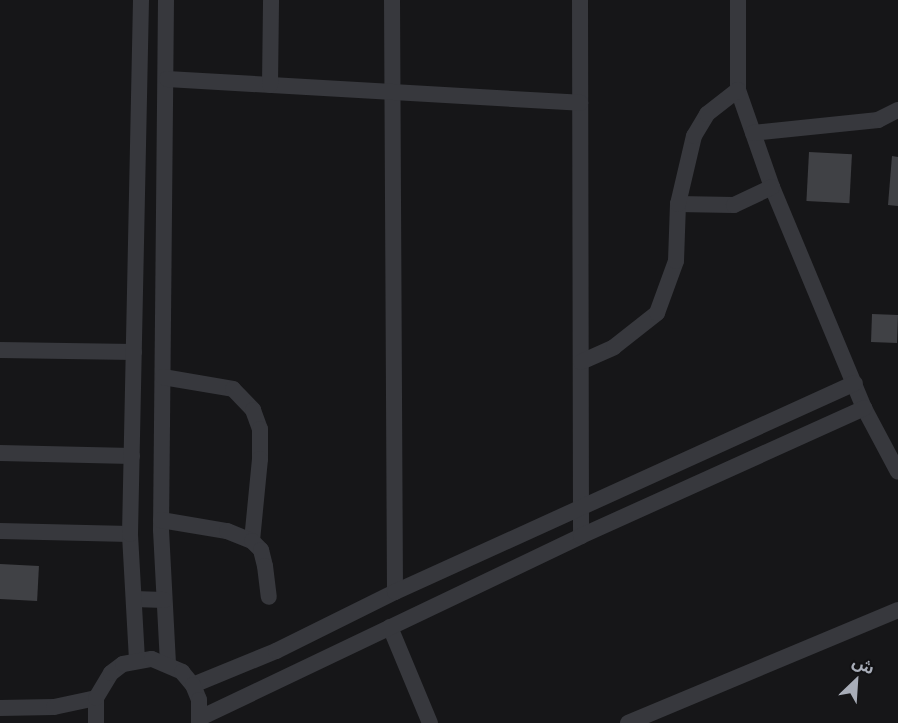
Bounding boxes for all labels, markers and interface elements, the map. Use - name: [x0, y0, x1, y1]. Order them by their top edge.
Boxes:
- north arrow: [826, 651, 886, 711]
- text: ش: [850, 651, 878, 677]

